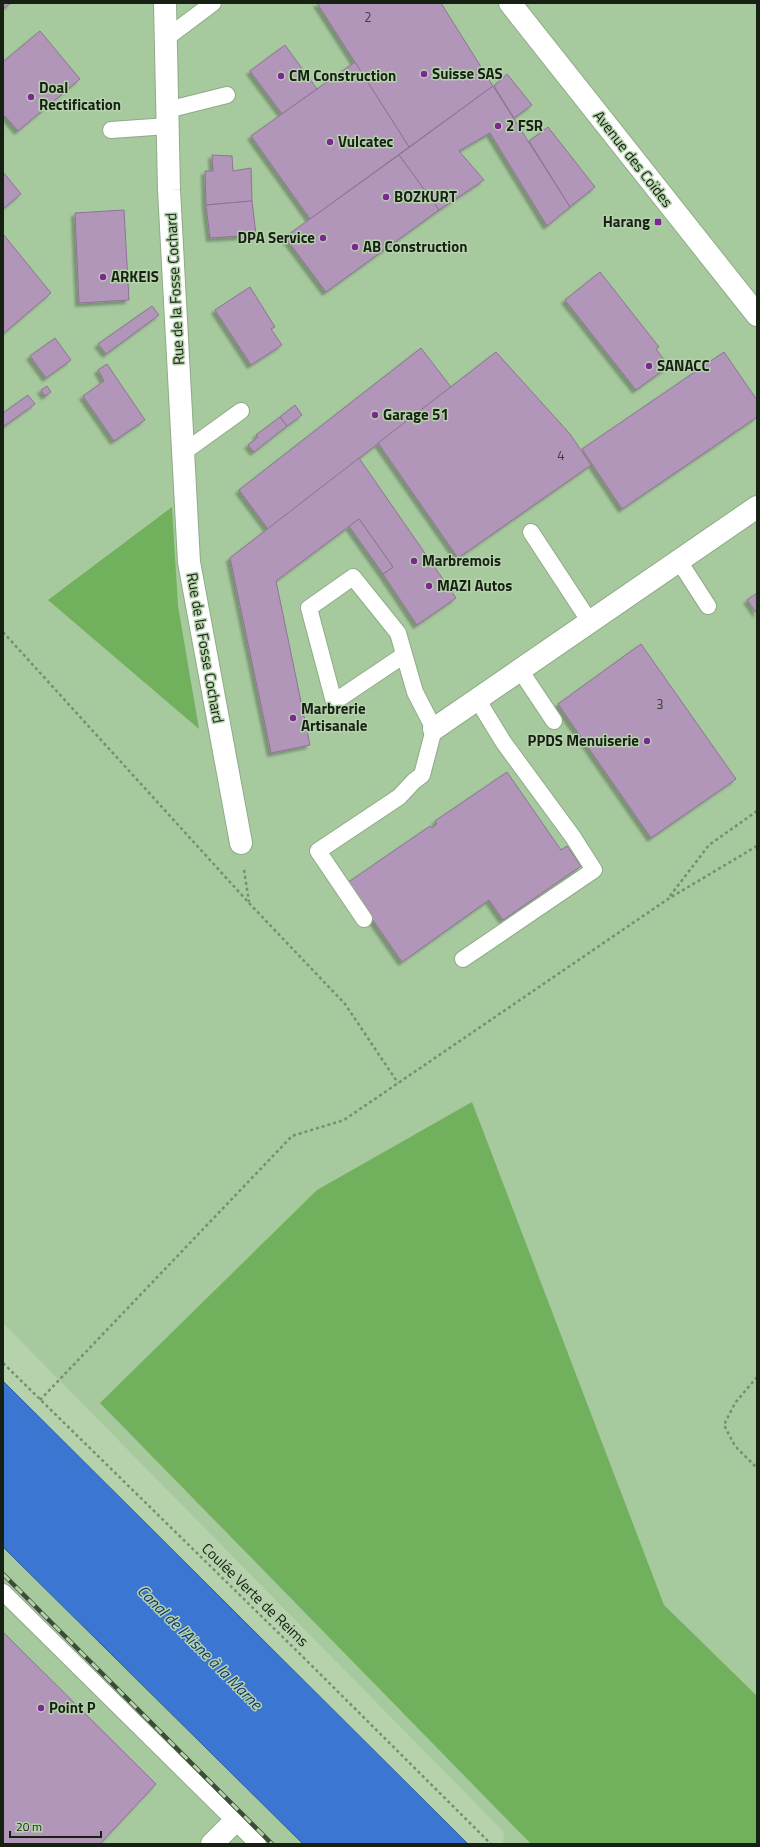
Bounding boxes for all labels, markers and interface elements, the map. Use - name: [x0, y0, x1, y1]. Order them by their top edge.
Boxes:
- house number: 2: [364, 7, 372, 27]
- place label: Suisse SAS: [432, 62, 503, 85]
- place label: CM Construction: [289, 64, 396, 87]
- marker: Suisse SAS: [419, 69, 429, 79]
- marker: CM Construction: [276, 71, 286, 81]
- place label: Doal Rectification: [39, 76, 121, 116]
- marker: Doal Rectification: [26, 92, 36, 102]
- street label: Avenue des Coïdes: [588, 105, 679, 212]
- place label: 2 FSR: [506, 114, 543, 137]
- marker: 2 FSR: [493, 121, 503, 131]
- place label: Vulcatec: [338, 130, 394, 153]
- marker: Vulcatec: [325, 137, 335, 147]
- place label: BOZKURT: [394, 185, 457, 208]
- marker: BOZKURT: [381, 192, 391, 202]
- place label: Harang: [603, 210, 650, 233]
- street label: Rue de la Fosse Cochard: [159, 212, 190, 366]
- marker: Harang: [653, 217, 663, 227]
- place label: DPA Service: [238, 226, 315, 249]
- marker: DPA Service: [318, 233, 328, 243]
- place label: AB Construction: [363, 235, 467, 258]
- marker: AB Construction: [350, 242, 360, 252]
- place label: ARKEIS: [111, 265, 159, 288]
- marker: ARKEIS: [98, 272, 108, 282]
- place label: SANACC: [657, 354, 710, 377]
- marker: SANACC: [644, 361, 654, 371]
- place label: Garage 51: [383, 403, 449, 426]
- marker: Garage 51: [370, 410, 380, 420]
- house number: 4: [557, 445, 565, 465]
- place label: Marbremois: [422, 549, 501, 572]
- marker: Marbremois: [409, 556, 419, 566]
- street label: Rue de la Fosse Cochard: [181, 571, 230, 725]
- place label: MAZI Autos: [437, 574, 512, 597]
- marker: MAZI Autos: [424, 581, 434, 591]
- house number: 3: [656, 694, 664, 714]
- place label: Marbrerie Artisanale: [301, 697, 368, 737]
- marker: Marbrerie Artisanale: [288, 713, 298, 723]
- place label: PPDS Menuiserie: [528, 729, 639, 752]
- marker: PPDS Menuiserie: [642, 736, 652, 746]
- street label: Coulée Verte de Reims: [197, 1537, 314, 1652]
- water label: Canal de l'Aisne à la Marne: [132, 1579, 269, 1716]
- place label: Point P: [49, 1696, 96, 1719]
- marker: Point P: [36, 1703, 46, 1713]
- scale bar: [10, 1813, 101, 1839]
- text: 20 m: [16, 1817, 42, 1836]

